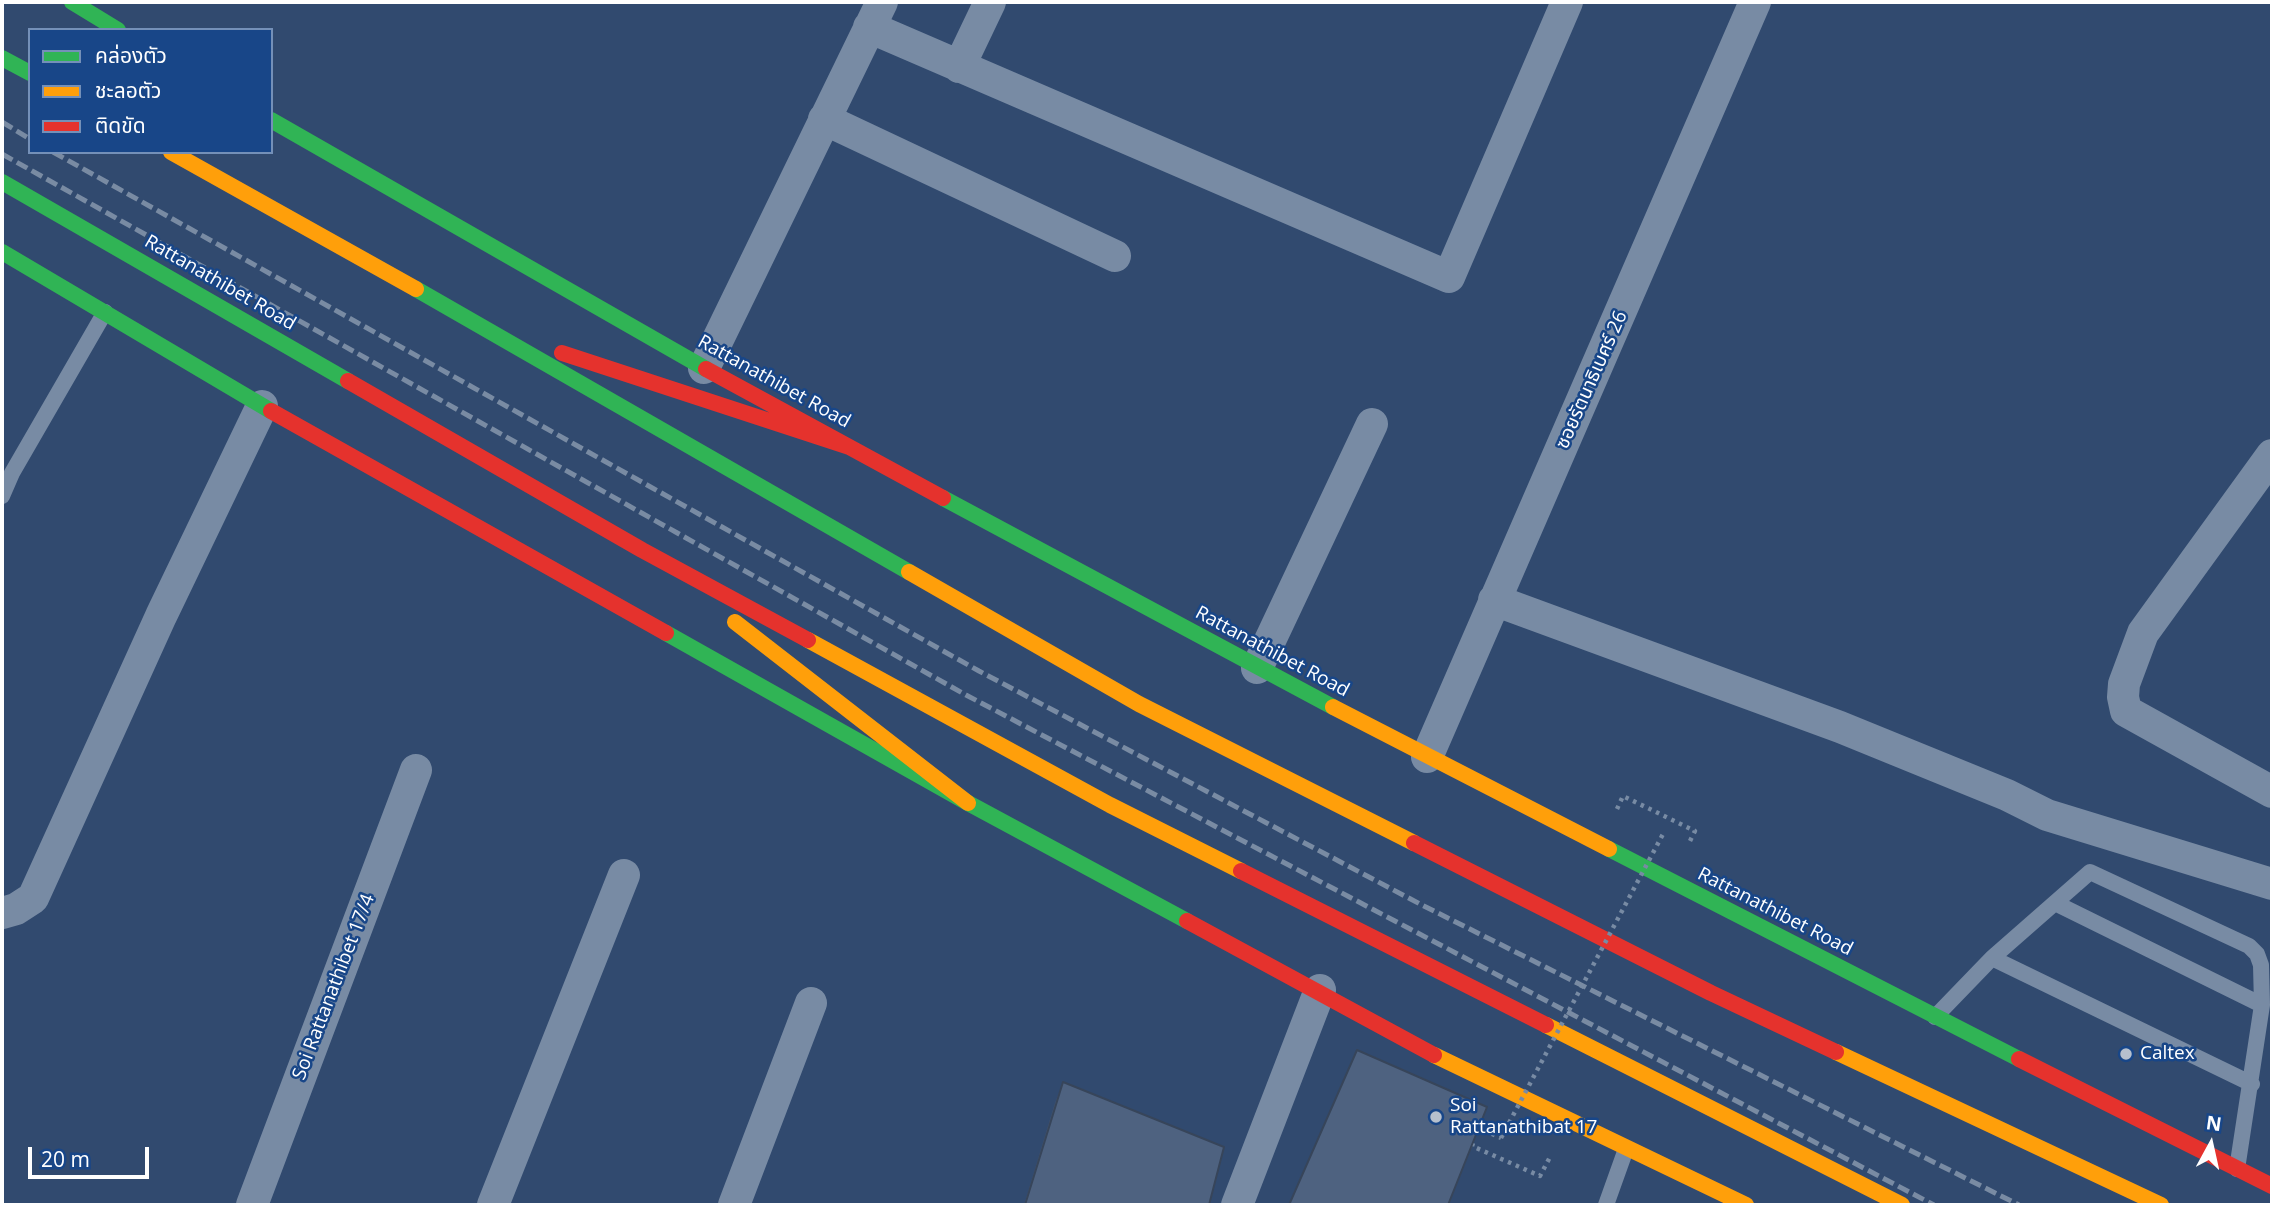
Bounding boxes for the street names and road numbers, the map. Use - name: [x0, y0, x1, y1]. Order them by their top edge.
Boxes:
- street label: Rattanathibet Road: [140, 230, 300, 336]
- street label: ซอยรัตนาธิเบศร์ 26: [1551, 308, 1633, 452]
- street label: Rattanathibet Road: [694, 331, 854, 433]
- street label: Rattanathibet Road: [1191, 602, 1353, 702]
- street label: Rattanathibet Road: [1694, 863, 1856, 961]
- street label: Soi Rattanathibet 17/4: [288, 891, 380, 1083]

